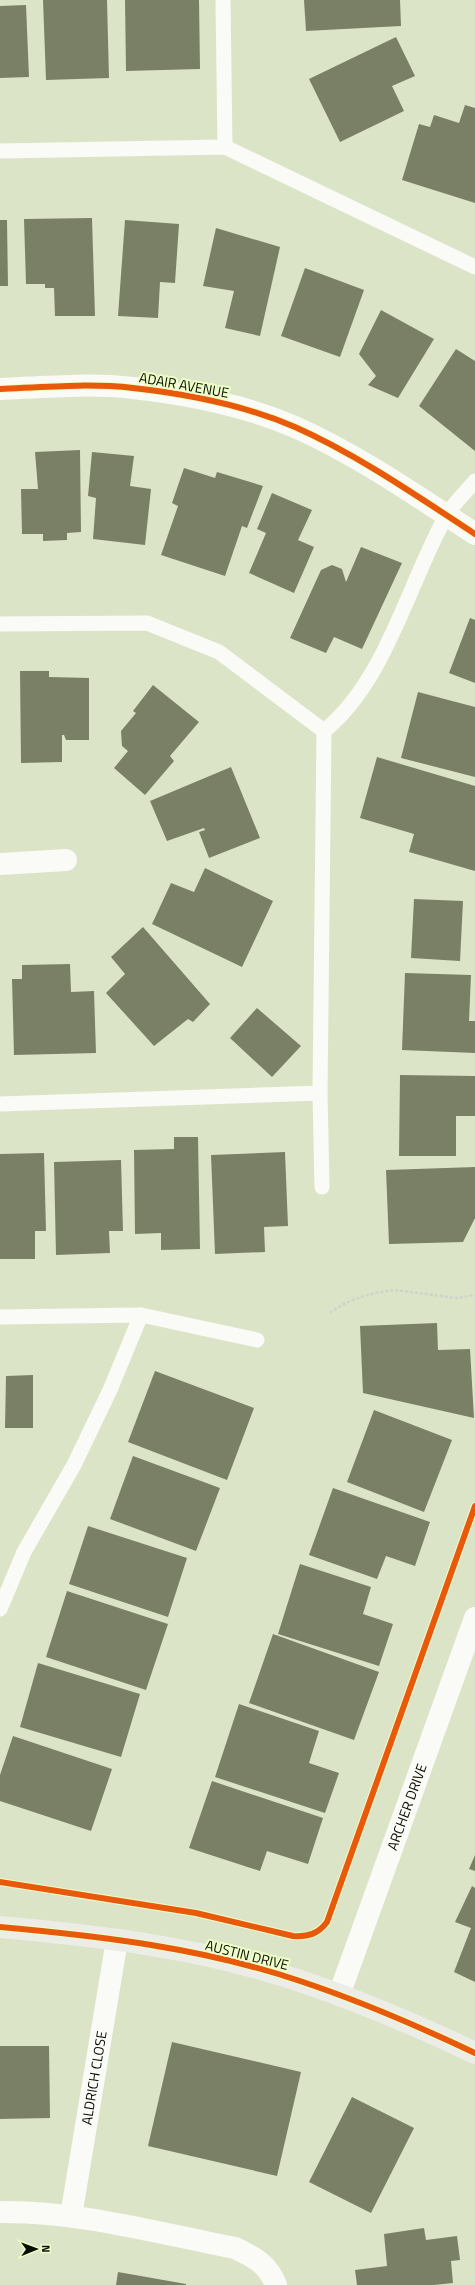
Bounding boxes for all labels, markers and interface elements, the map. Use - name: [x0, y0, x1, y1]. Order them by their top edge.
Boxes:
- street label: ADAIR AVENUE: [138, 366, 231, 403]
- street label: ARCHER DRIVE: [381, 1760, 432, 1853]
- street label: AUSTIN DRIVE: [203, 1934, 291, 1975]
- street label: ALDRICH CLOSE: [75, 2029, 112, 2126]
- north arrow: [16, 2229, 56, 2269]
- text: N: [38, 2245, 54, 2253]

